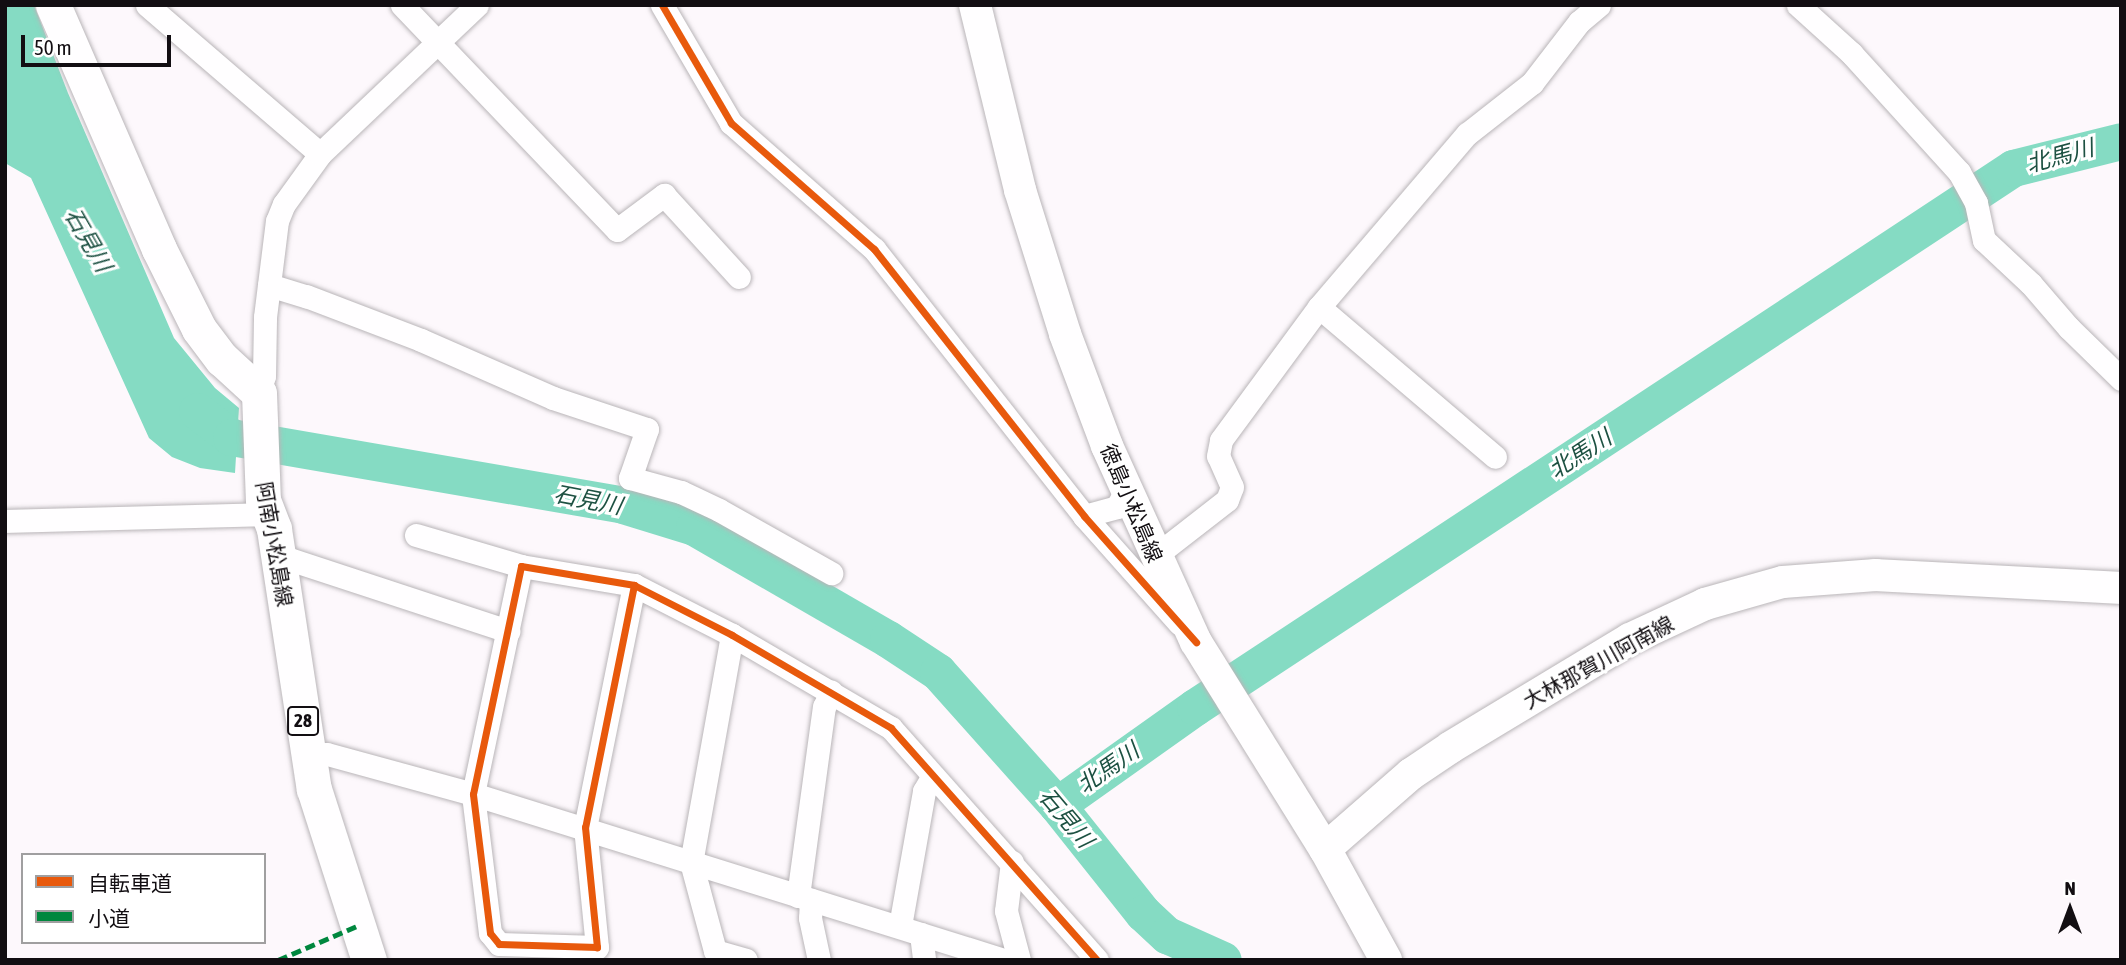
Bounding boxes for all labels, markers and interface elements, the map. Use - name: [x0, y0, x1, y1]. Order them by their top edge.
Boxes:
- scale bar: [24, 21, 175, 65]
- text: 50 m: [34, 35, 72, 59]
- water label: 北馬川: [2023, 134, 2097, 178]
- water label: 石見川: [59, 203, 117, 277]
- water label: 北馬川: [1544, 424, 1616, 484]
- street label: 徳島小松島線: [1096, 440, 1168, 566]
- street label: 阿南小松島線: [252, 480, 298, 608]
- water label: 石見川: [552, 480, 624, 520]
- street label: 大林那賀川阿南線: [1518, 610, 1678, 714]
- road number: 28: [286, 706, 320, 736]
- water label: 北馬川: [1072, 737, 1144, 799]
- water label: 石見川: [1033, 783, 1099, 853]
- legend: [21, 853, 266, 944]
- text: 自転車道: [88, 871, 172, 895]
- north arrow: [2035, 874, 2105, 944]
- text: N: [2064, 877, 2076, 899]
- text: 小道: [88, 906, 130, 930]

